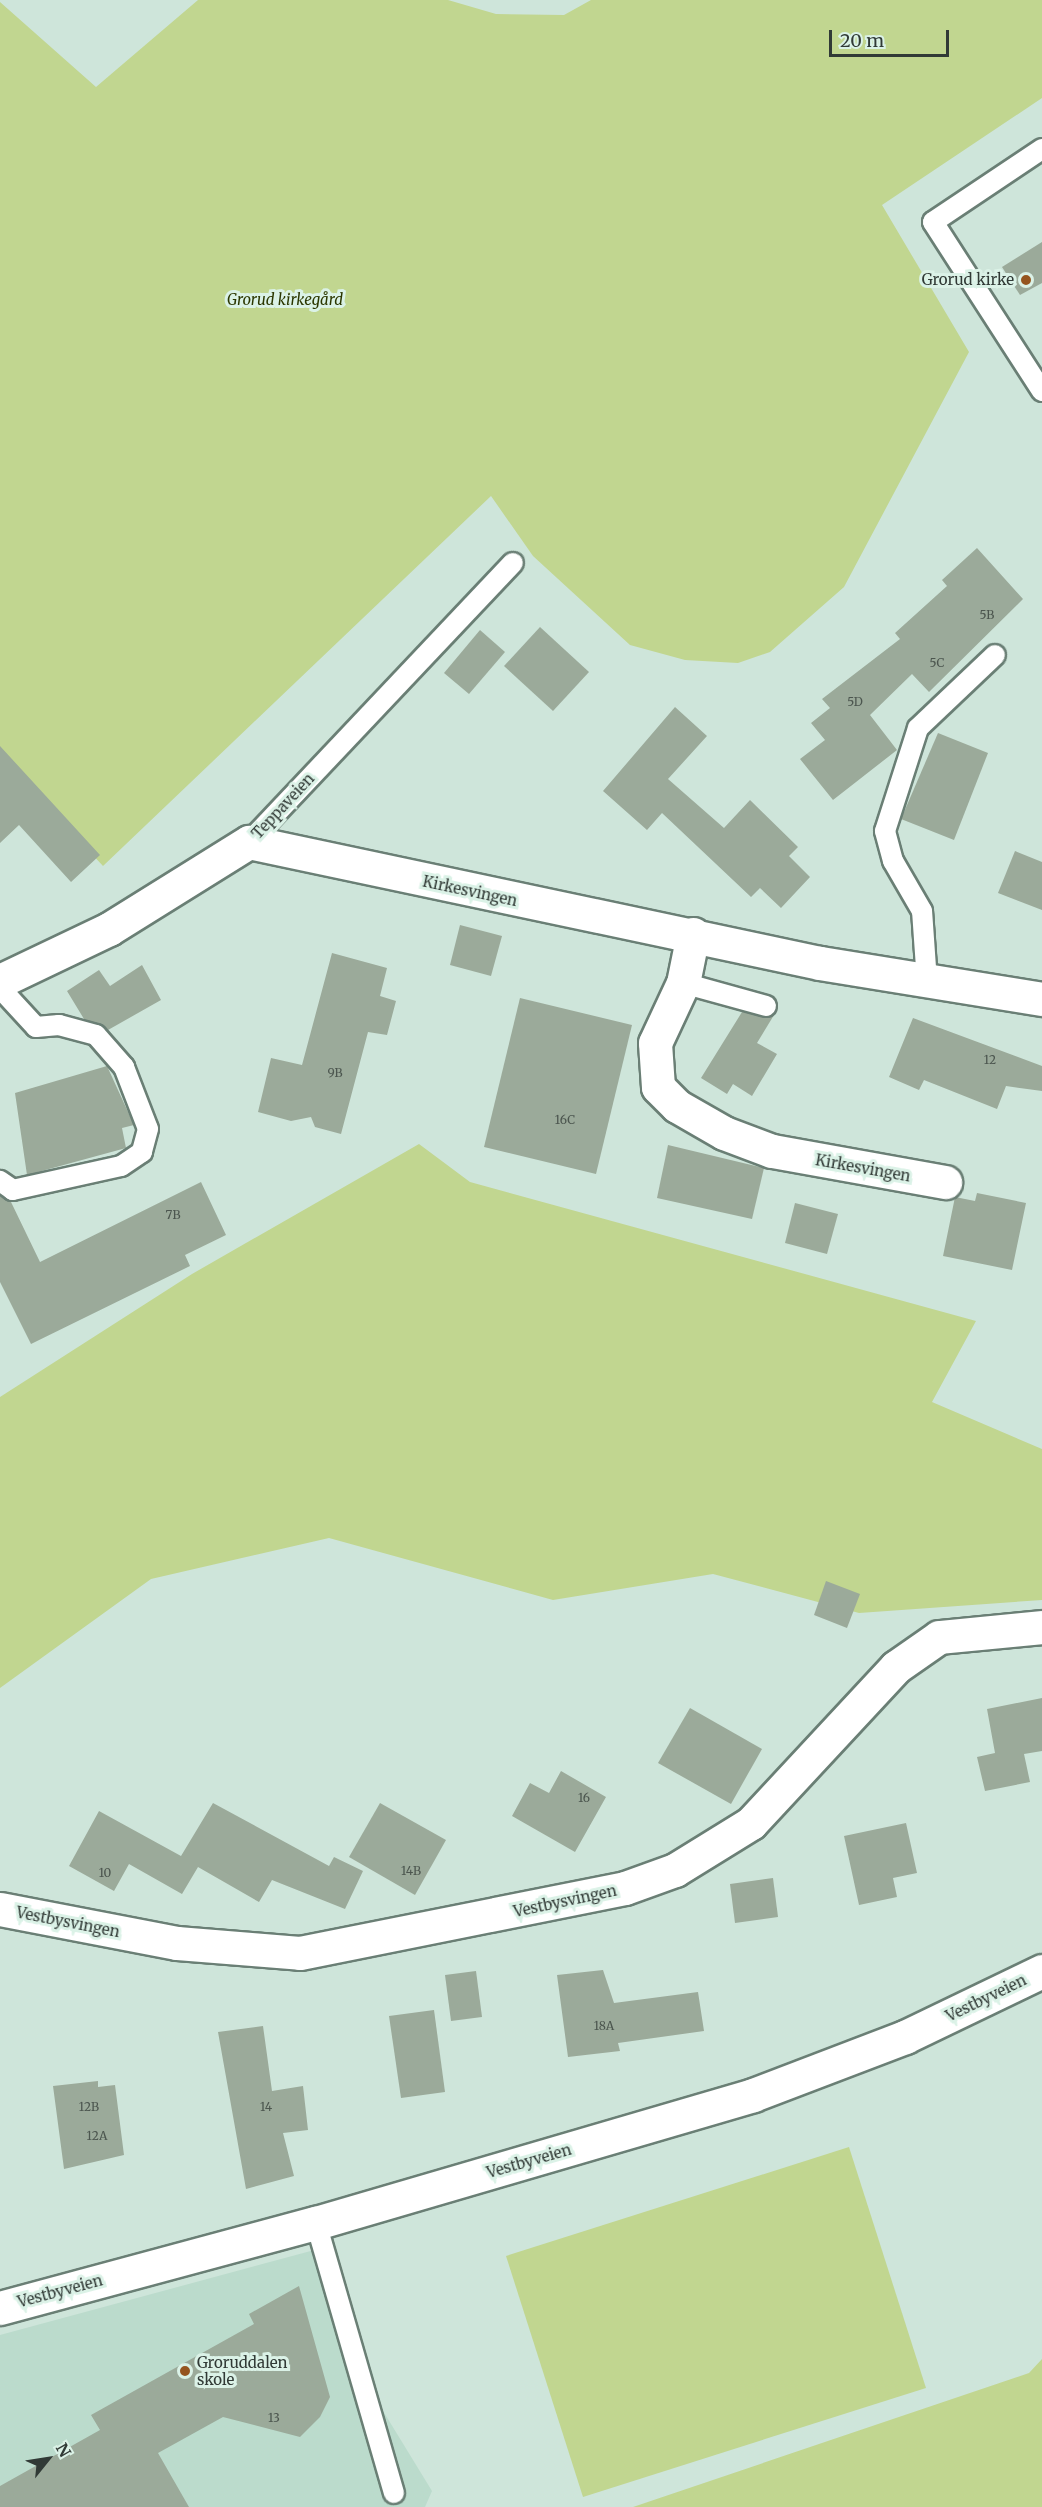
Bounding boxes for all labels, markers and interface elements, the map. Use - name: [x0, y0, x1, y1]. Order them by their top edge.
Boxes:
- scale bar: [832, 18, 952, 56]
- text: 20 m: [840, 29, 884, 52]
- place label: Grorud kirke: [922, 271, 1014, 289]
- marker: Grorud kirke: [1019, 273, 1033, 287]
- park label: Grorud kirkegård: [227, 291, 343, 309]
- house number: 5B: [980, 608, 994, 622]
- house number: 5C: [930, 656, 944, 670]
- house number: 5D: [847, 695, 863, 709]
- street label: Teppaveien: [248, 770, 318, 842]
- street label: Kirkesvingen: [421, 872, 519, 910]
- house number: 12: [984, 1053, 996, 1067]
- house number: 9B: [328, 1066, 342, 1080]
- house number: 16C: [555, 1113, 575, 1127]
- street label: Kirkesvingen: [814, 1151, 912, 1185]
- house number: 7B: [166, 1208, 180, 1222]
- house number: 16: [578, 1791, 590, 1805]
- house number: 14B: [401, 1864, 421, 1878]
- house number: 10: [99, 1866, 111, 1880]
- street label: Vestbysvingen: [512, 1881, 618, 1921]
- street label: Vestbysvingen: [15, 1903, 121, 1941]
- street label: Vestbyveien: [943, 1971, 1029, 2025]
- house number: 18A: [594, 2019, 614, 2033]
- house number: 12B: [79, 2100, 99, 2114]
- house number: 14: [260, 2100, 272, 2114]
- house number: 12A: [87, 2129, 107, 2143]
- street label: Vestbyveien: [485, 2140, 573, 2182]
- street label: Vestbyveien: [16, 2271, 104, 2311]
- place label: Groruddalen skole: [197, 2353, 288, 2388]
- marker: Groruddalen skole: [178, 2364, 192, 2378]
- house number: 13: [268, 2411, 280, 2425]
- north arrow: [18, 2429, 78, 2489]
- text: N: [52, 2440, 75, 2460]

